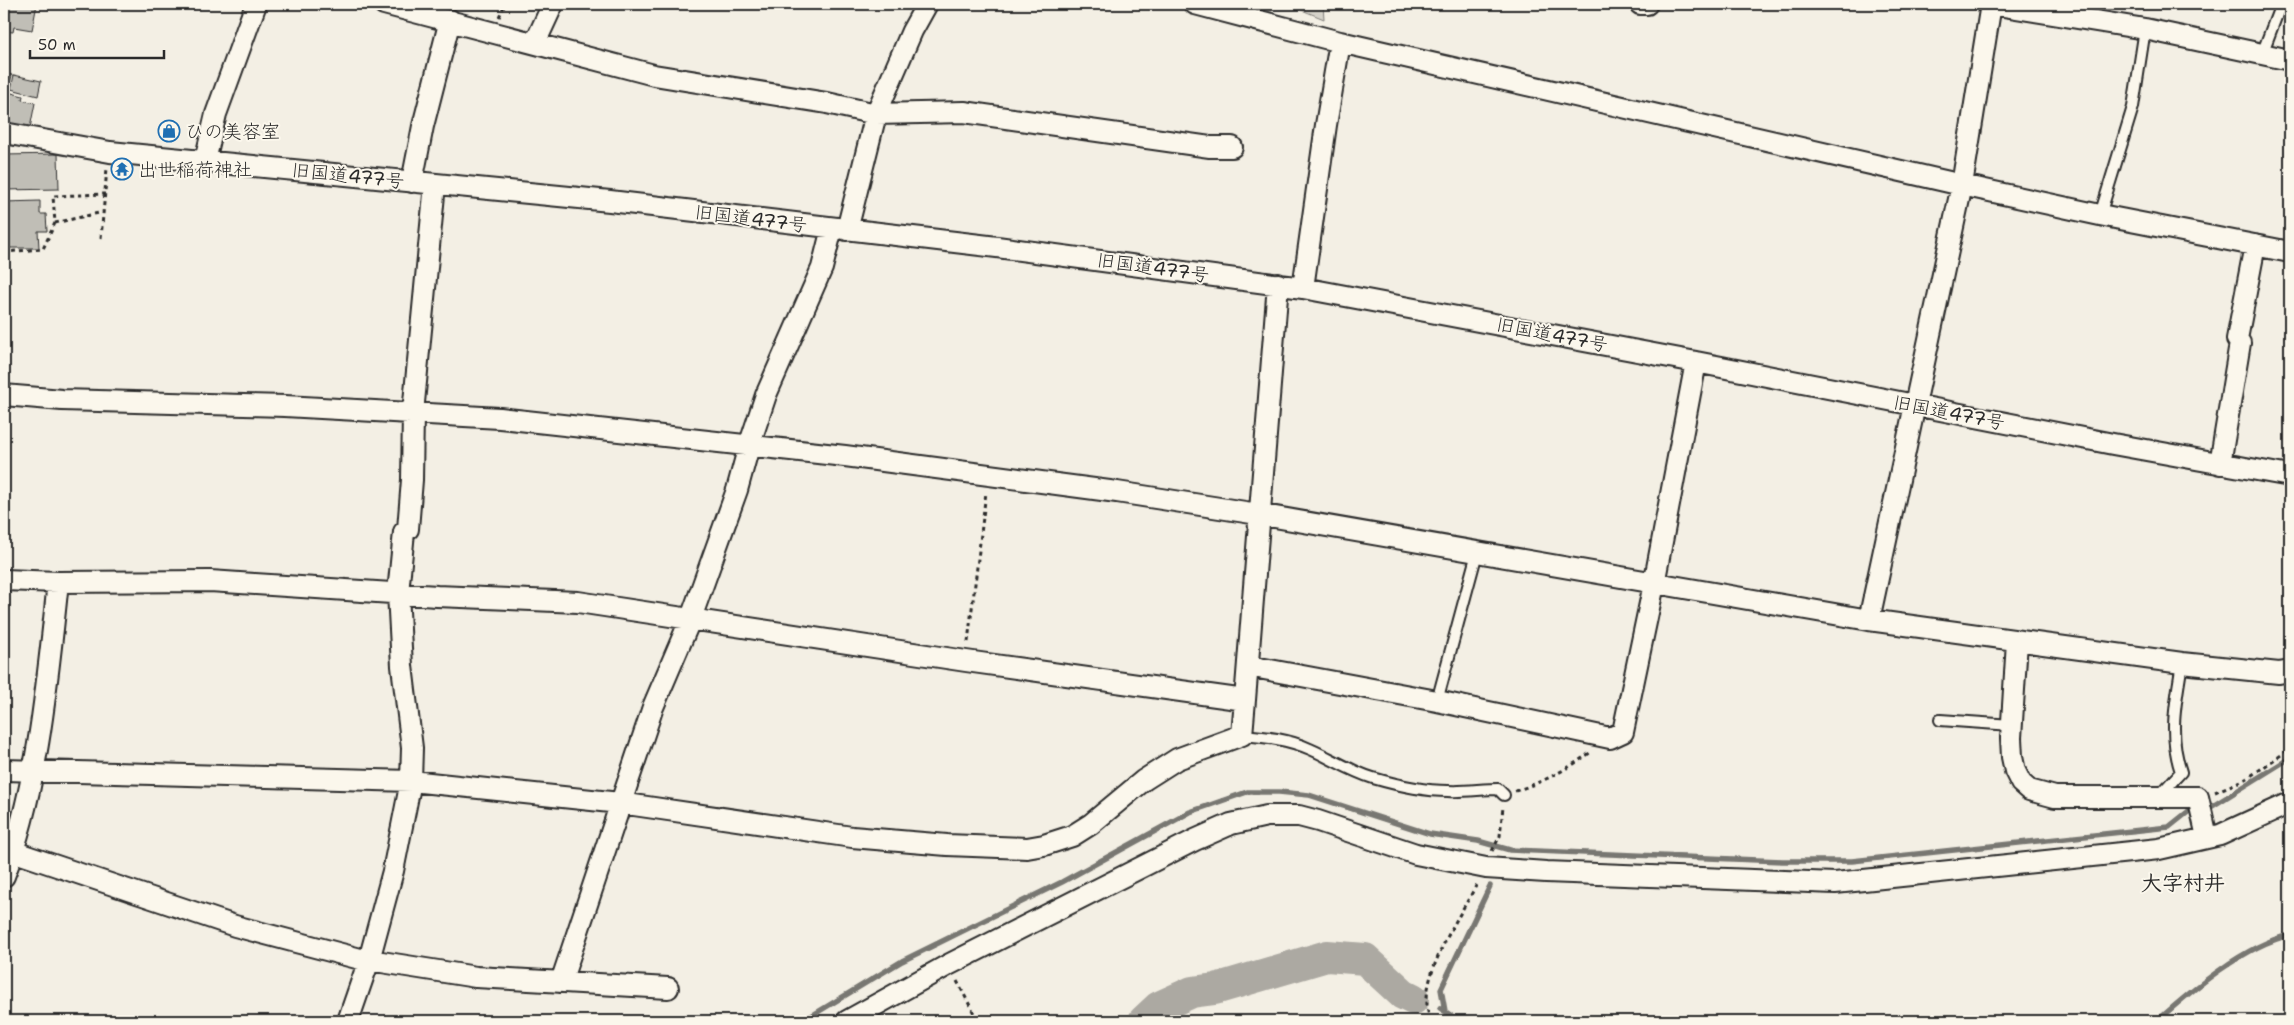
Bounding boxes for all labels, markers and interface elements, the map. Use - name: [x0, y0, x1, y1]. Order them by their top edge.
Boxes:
- scale bar: [30, 28, 164, 60]
- text: 50 m: [38, 35, 76, 55]
- shop icon: ひの美容室: [157, 119, 181, 143]
- place label: ひの美容室: [185, 119, 280, 144]
- temple icon: 出世稲荷神社: [110, 157, 134, 181]
- place label: 出世稲荷神社: [138, 157, 252, 182]
- street label: 旧国道477号: [290, 157, 406, 194]
- street label: 旧国道477号: [693, 199, 809, 238]
- street label: 旧国道477号: [1095, 247, 1211, 288]
- street label: 旧国道477号: [1494, 311, 1610, 358]
- street label: 旧国道477号: [1891, 389, 2007, 436]
- district label: 大字村井: [2141, 869, 2225, 897]

